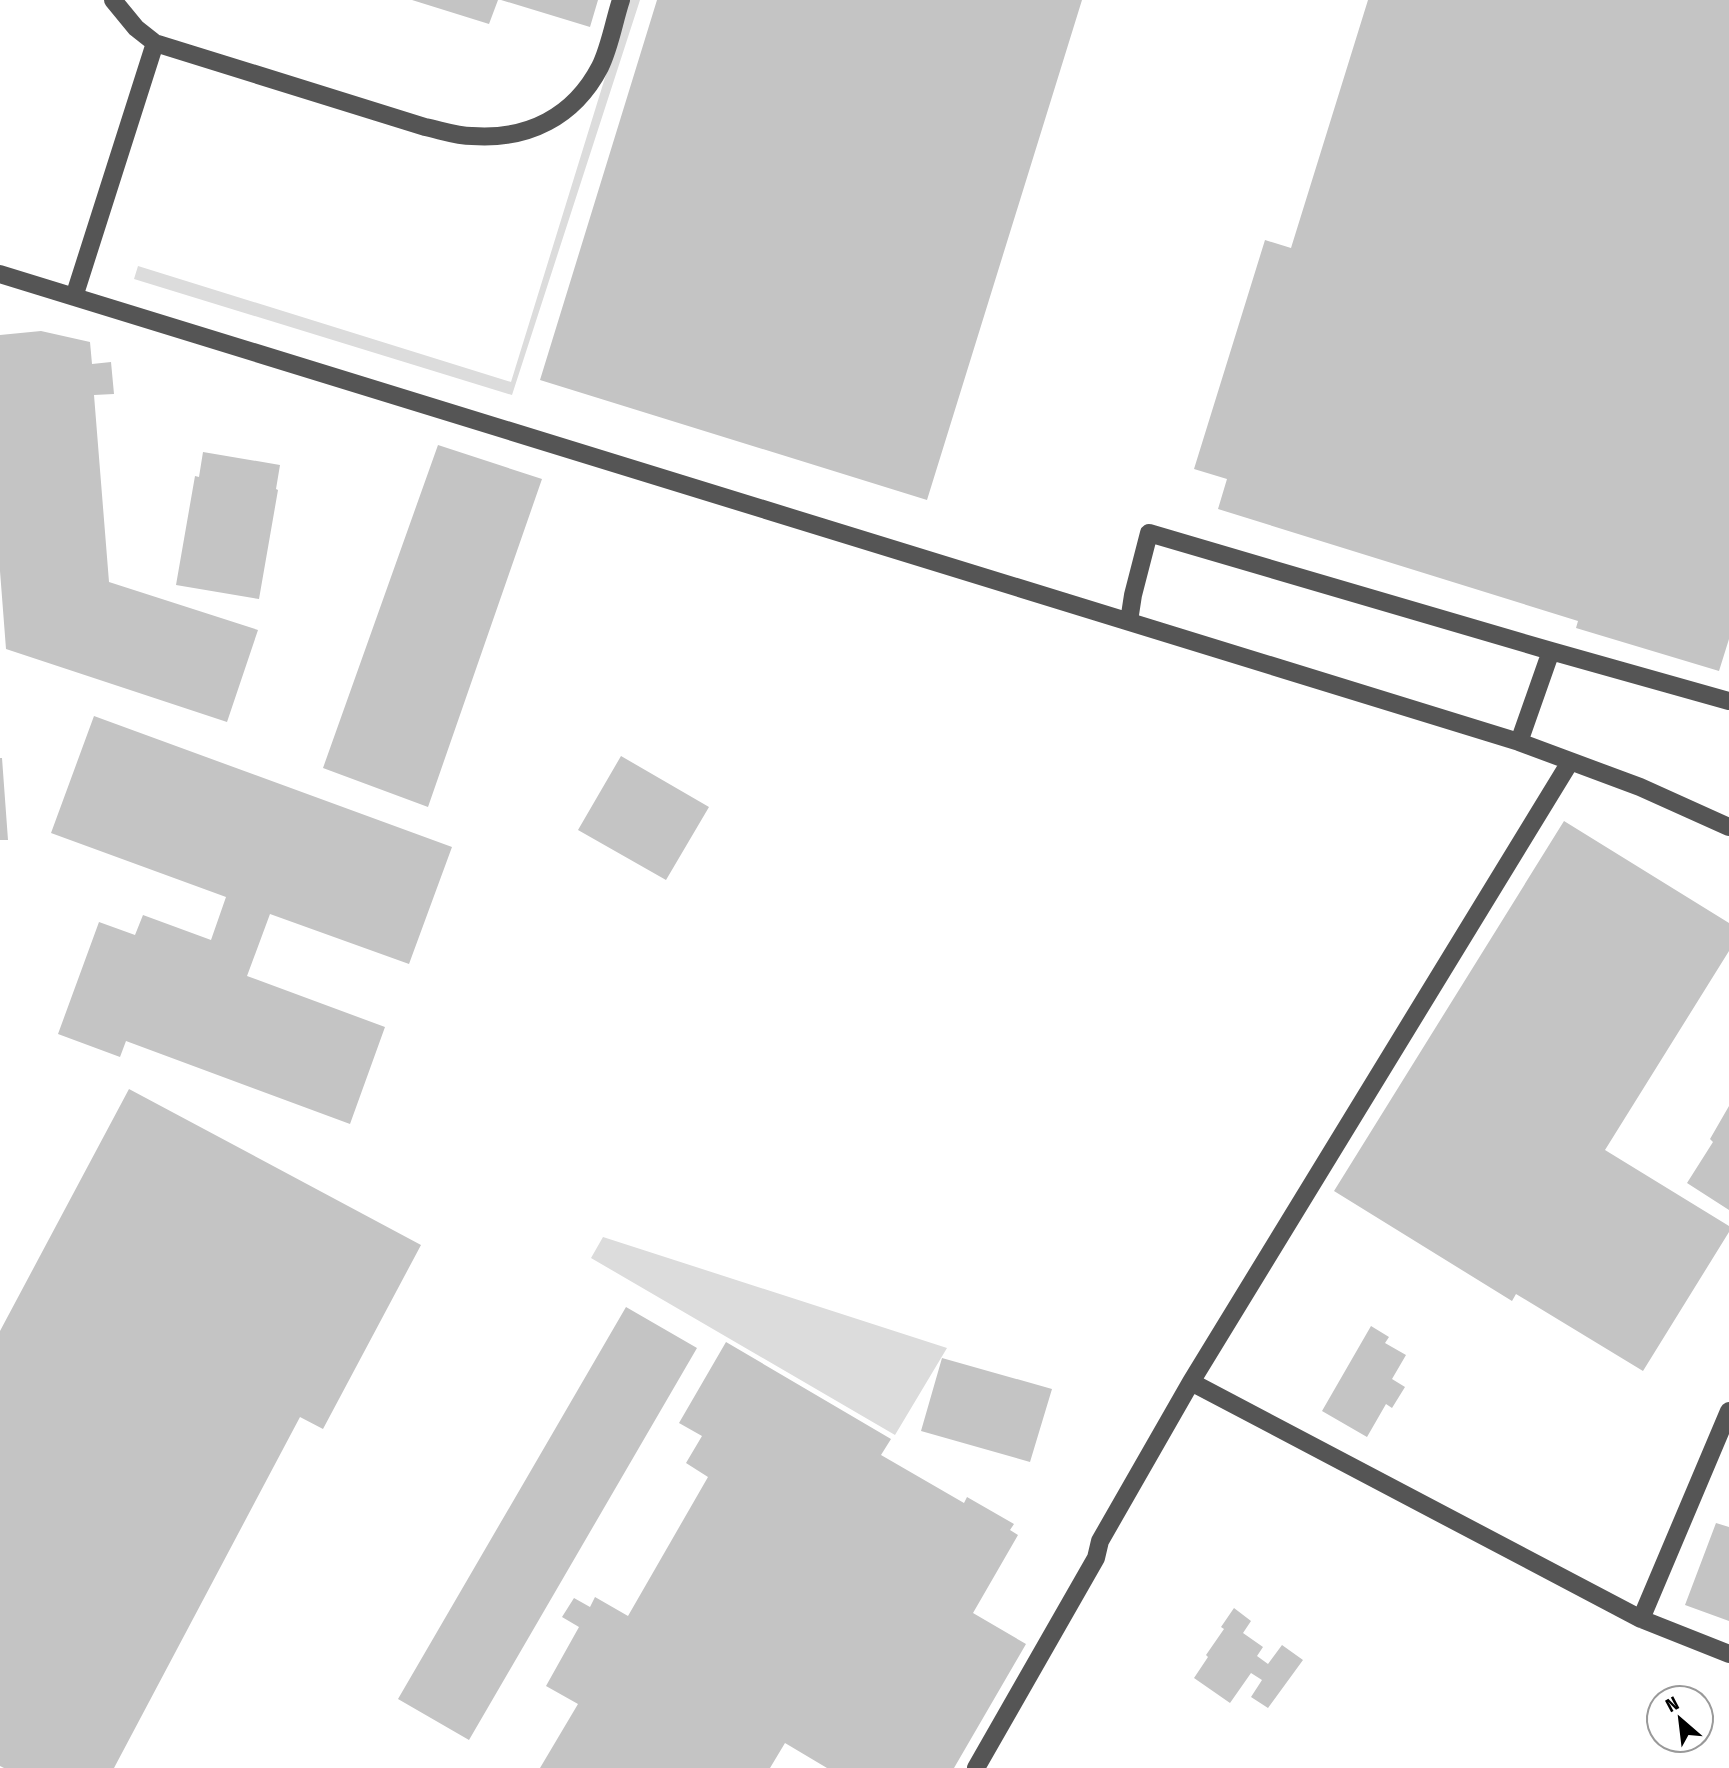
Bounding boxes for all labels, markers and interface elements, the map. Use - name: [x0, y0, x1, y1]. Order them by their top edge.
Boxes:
- north arrow: [1645, 1684, 1715, 1754]
- text: N: [1662, 1692, 1683, 1717]

